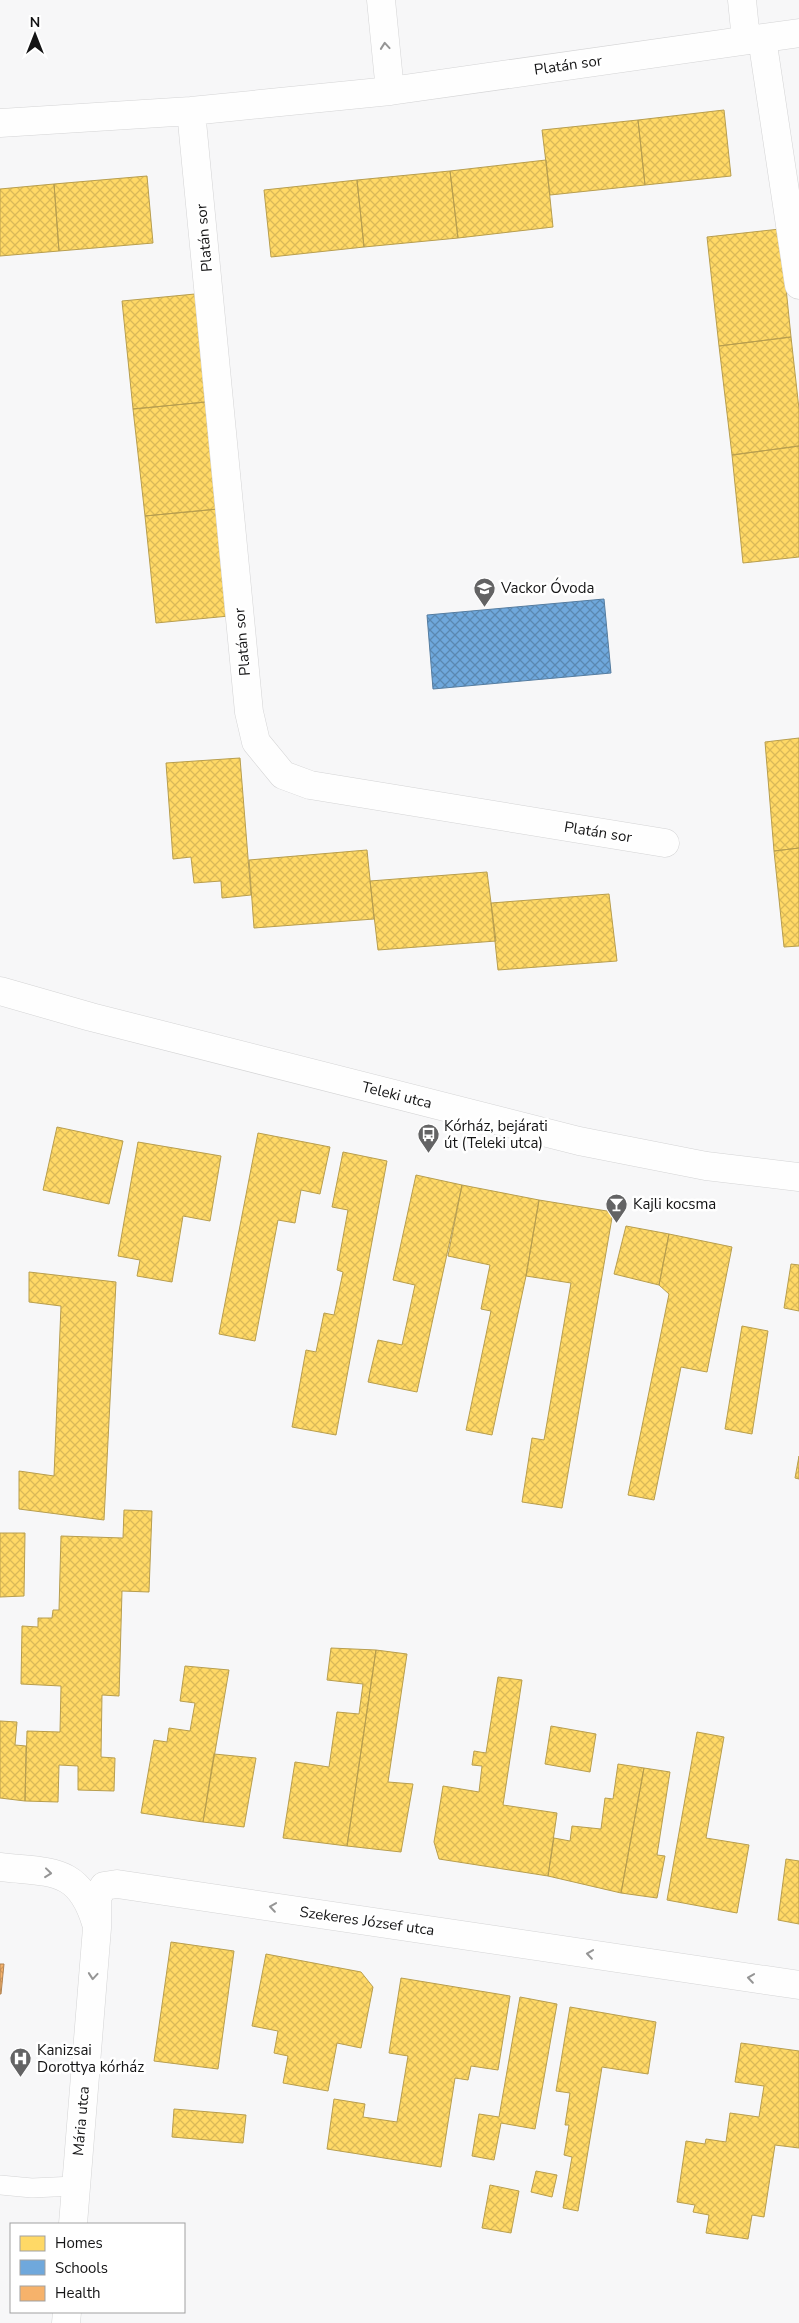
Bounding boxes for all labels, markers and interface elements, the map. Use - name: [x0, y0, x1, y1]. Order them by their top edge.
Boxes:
- north arrow: [10, 10, 60, 60]
- text: N: [30, 13, 40, 32]
- one-way arrow: [380, 41, 391, 49]
- street label: Platán sor: [533, 50, 604, 80]
- street label: Platán sor: [191, 202, 217, 273]
- school or university icon: Vackor Óvoda: [473, 576, 497, 607]
- place label: Vackor Óvoda: [500, 577, 594, 598]
- street label: Platán sor: [229, 606, 255, 677]
- street label: Platán sor: [563, 817, 634, 847]
- street label: Teleki utca: [360, 1077, 434, 1113]
- place label: Kórház, bejárati út (Teleki utca): [444, 1116, 548, 1153]
- bus stop icon: Kórház, bejárati út (Teleki utca): [416, 1123, 440, 1154]
- bar icon: Kajli kocsma: [605, 1192, 629, 1223]
- place label: Kajli kocsma: [633, 1194, 716, 1214]
- one-way arrow: [45, 1867, 53, 1878]
- street label: Szekeres József utca: [298, 1902, 436, 1940]
- one-way arrow: [269, 1903, 278, 1913]
- one-way arrow: [586, 1949, 594, 1960]
- one-way arrow: [88, 1973, 99, 1981]
- one-way arrow: [746, 1973, 754, 1984]
- place label: Kanizsai Dorottya kórház: [37, 2040, 144, 2077]
- hospital icon: Kanizsai Dorottya kórház: [9, 2047, 33, 2078]
- street label: Mária utca: [68, 2085, 94, 2157]
- legend: [10, 2223, 185, 2313]
- text: Homes: [55, 2233, 103, 2253]
- text: Schools: [55, 2258, 108, 2278]
- text: Health: [55, 2283, 100, 2303]

